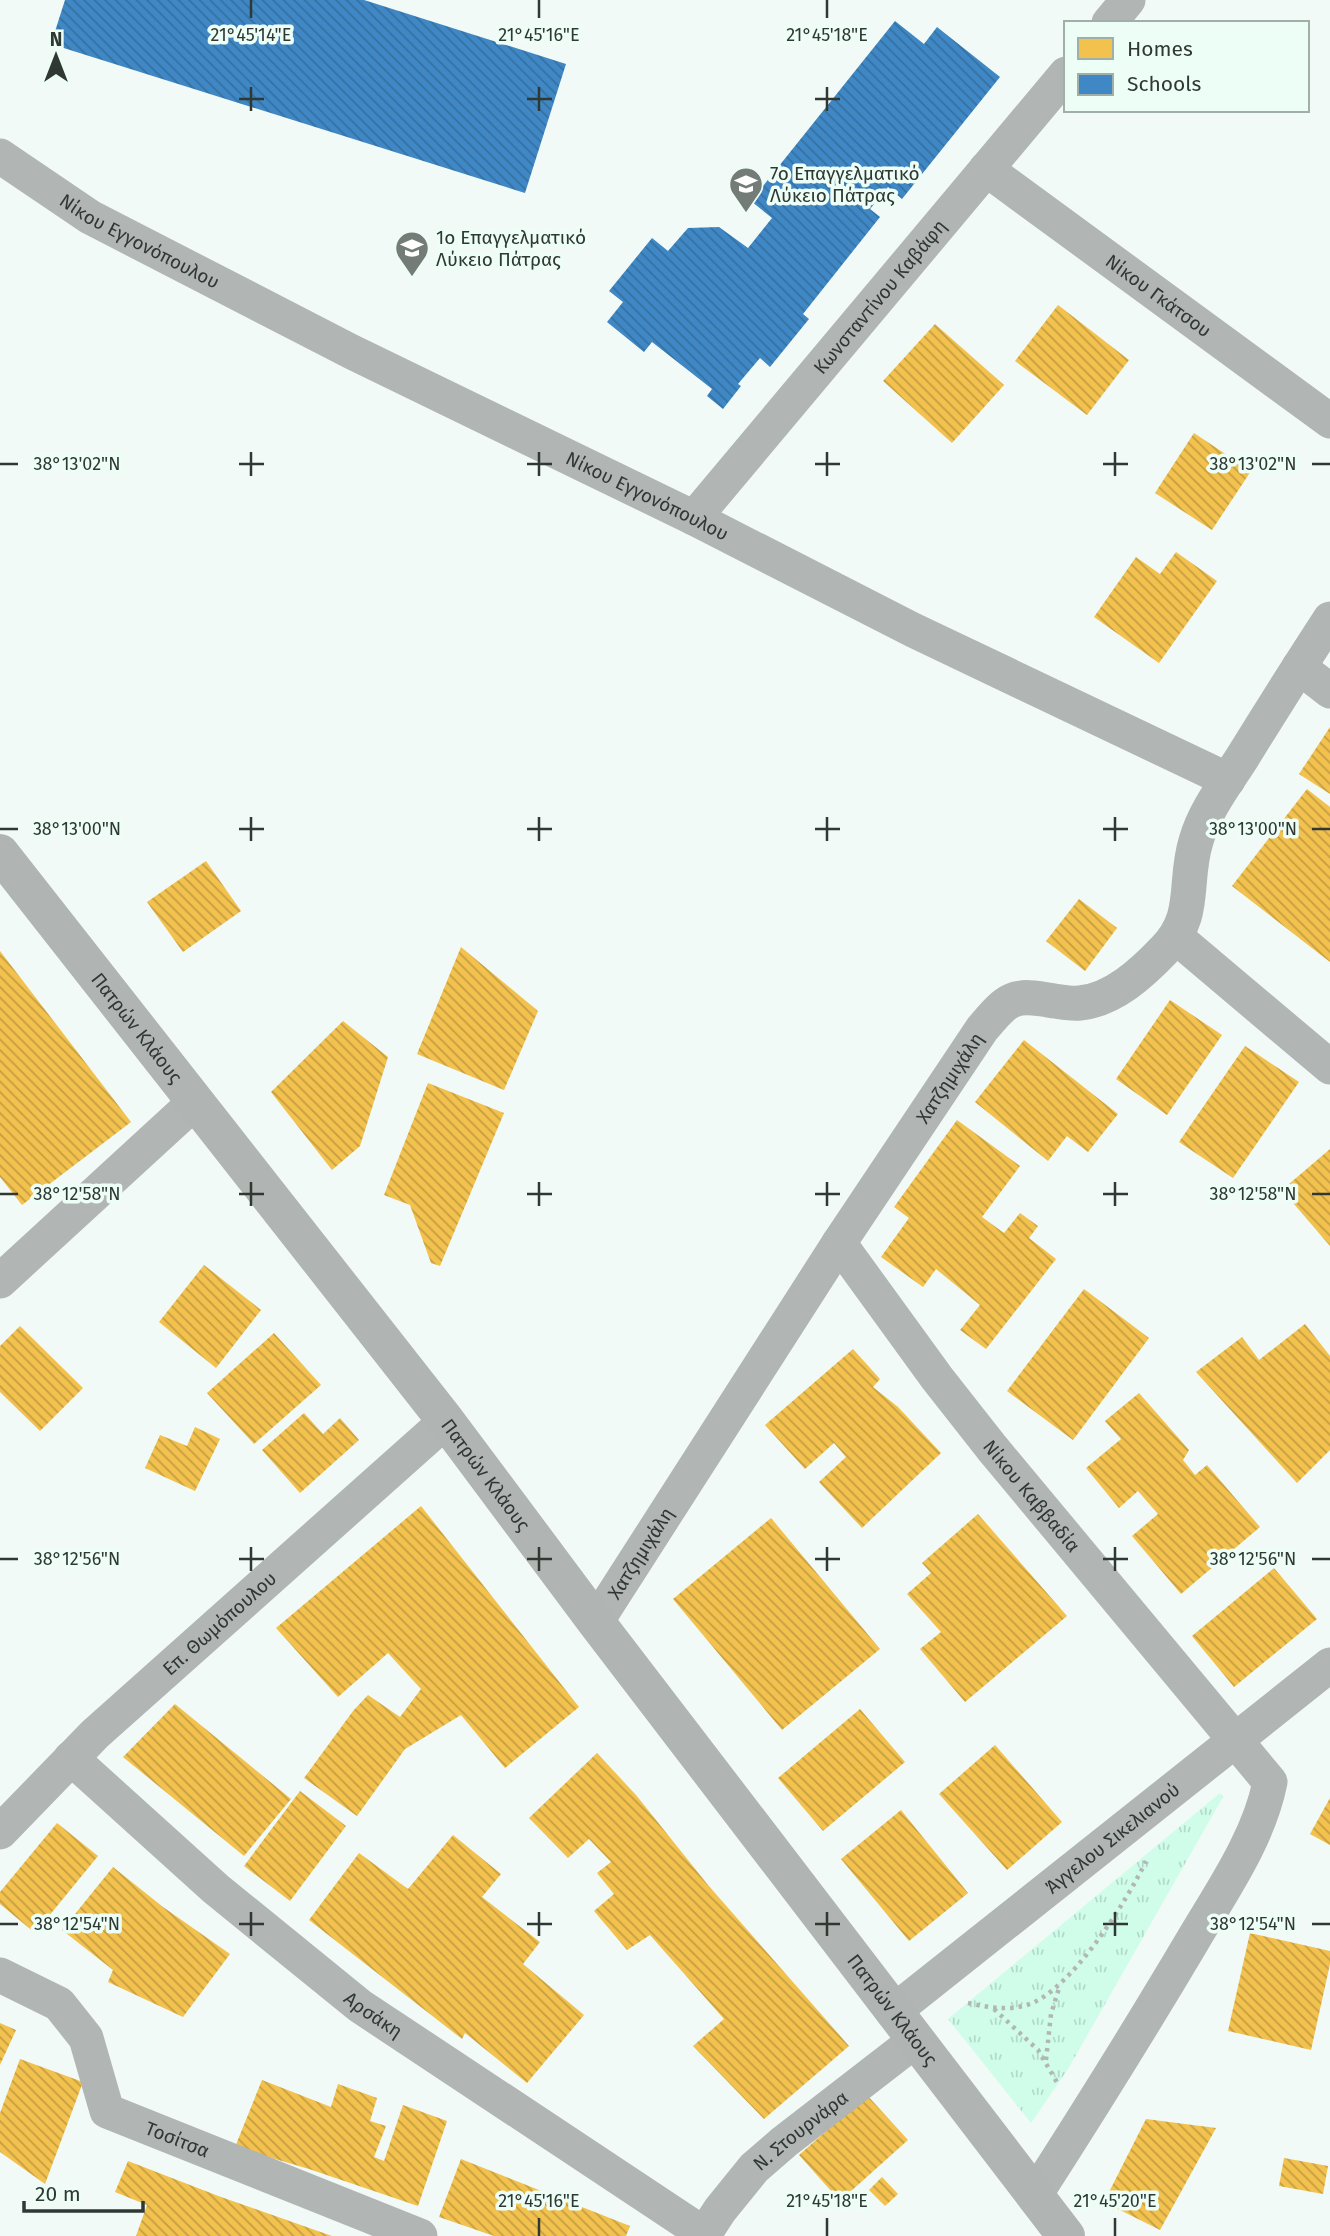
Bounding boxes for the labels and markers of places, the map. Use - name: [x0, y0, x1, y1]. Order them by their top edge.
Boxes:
- place label: 7ο Επαγγελματικό Λύκειο Πάτρας: [770, 162, 920, 207]
- school or university icon: 7ο Επαγγελματικό Λύκειο Πάτρας: [727, 165, 765, 214]
- place label: 1o Επαγγελματικό Λύκειο Πάτρας: [436, 226, 586, 271]
- school or university icon: 1o Επαγγελματικό Λύκειο Πάτρας: [393, 229, 431, 278]

